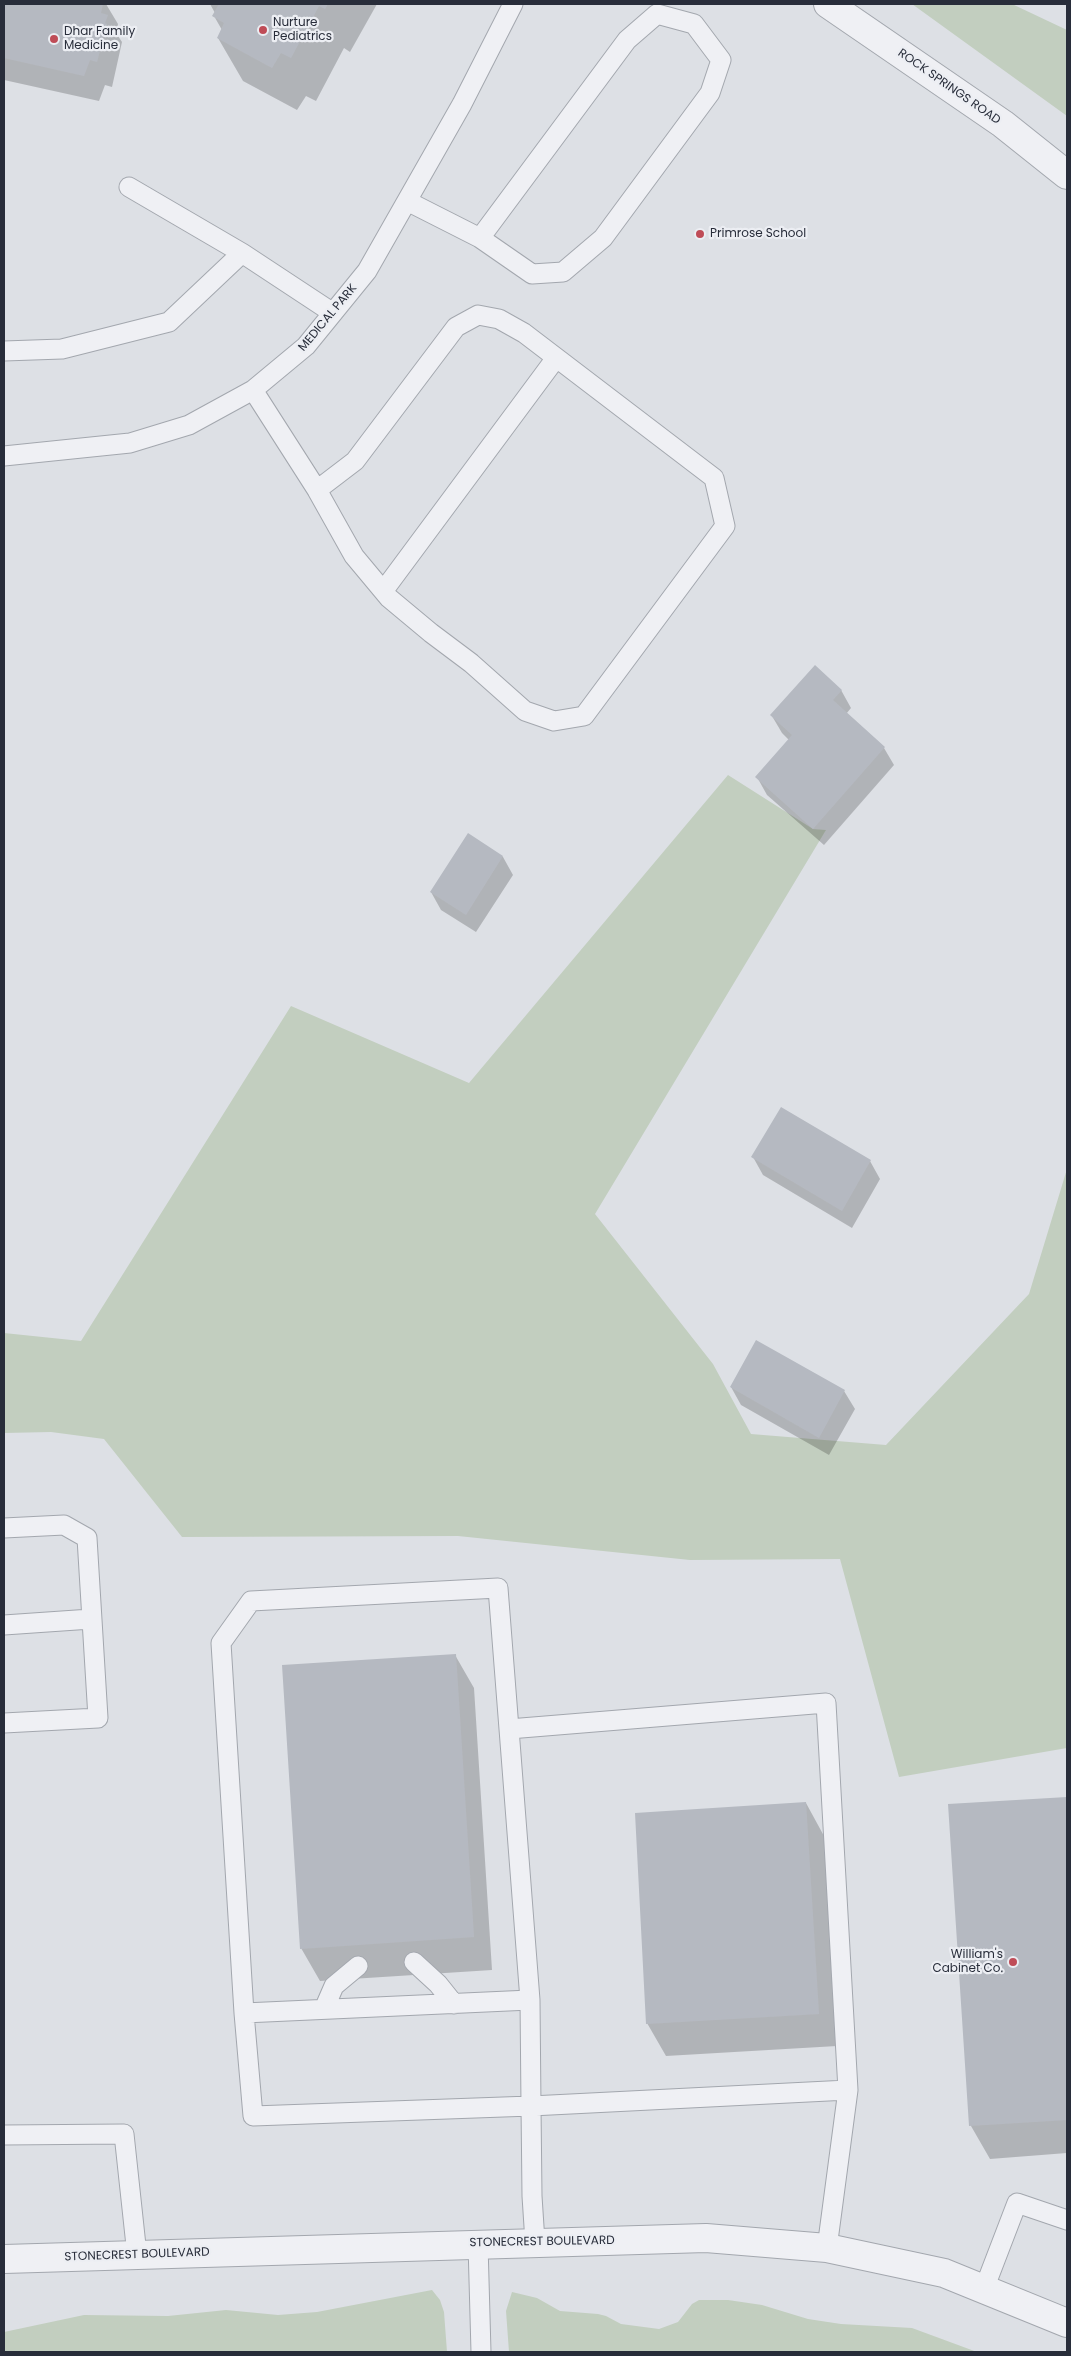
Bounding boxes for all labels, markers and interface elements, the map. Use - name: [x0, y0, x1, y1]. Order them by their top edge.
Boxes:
- place label: Nurture Pediatrics: [273, 16, 332, 44]
- marker: Nurture Pediatrics: [257, 24, 269, 36]
- place label: Dhar Family Medicine: [64, 25, 135, 53]
- marker: Dhar Family Medicine: [48, 33, 60, 45]
- street label: ROCK SPRINGS ROAD: [895, 46, 1003, 128]
- place label: Primrose School: [710, 227, 806, 241]
- marker: Primrose School: [694, 228, 706, 240]
- street label: MEDICAL PARK: [296, 282, 360, 354]
- place label: William's Cabinet Co.: [932, 1948, 1003, 1976]
- marker: William's Cabinet Co.: [1007, 1956, 1019, 1968]
- street label: STONECREST BOULEVARD: [469, 2234, 615, 2250]
- street label: STONECREST BOULEVARD: [64, 2245, 210, 2265]

